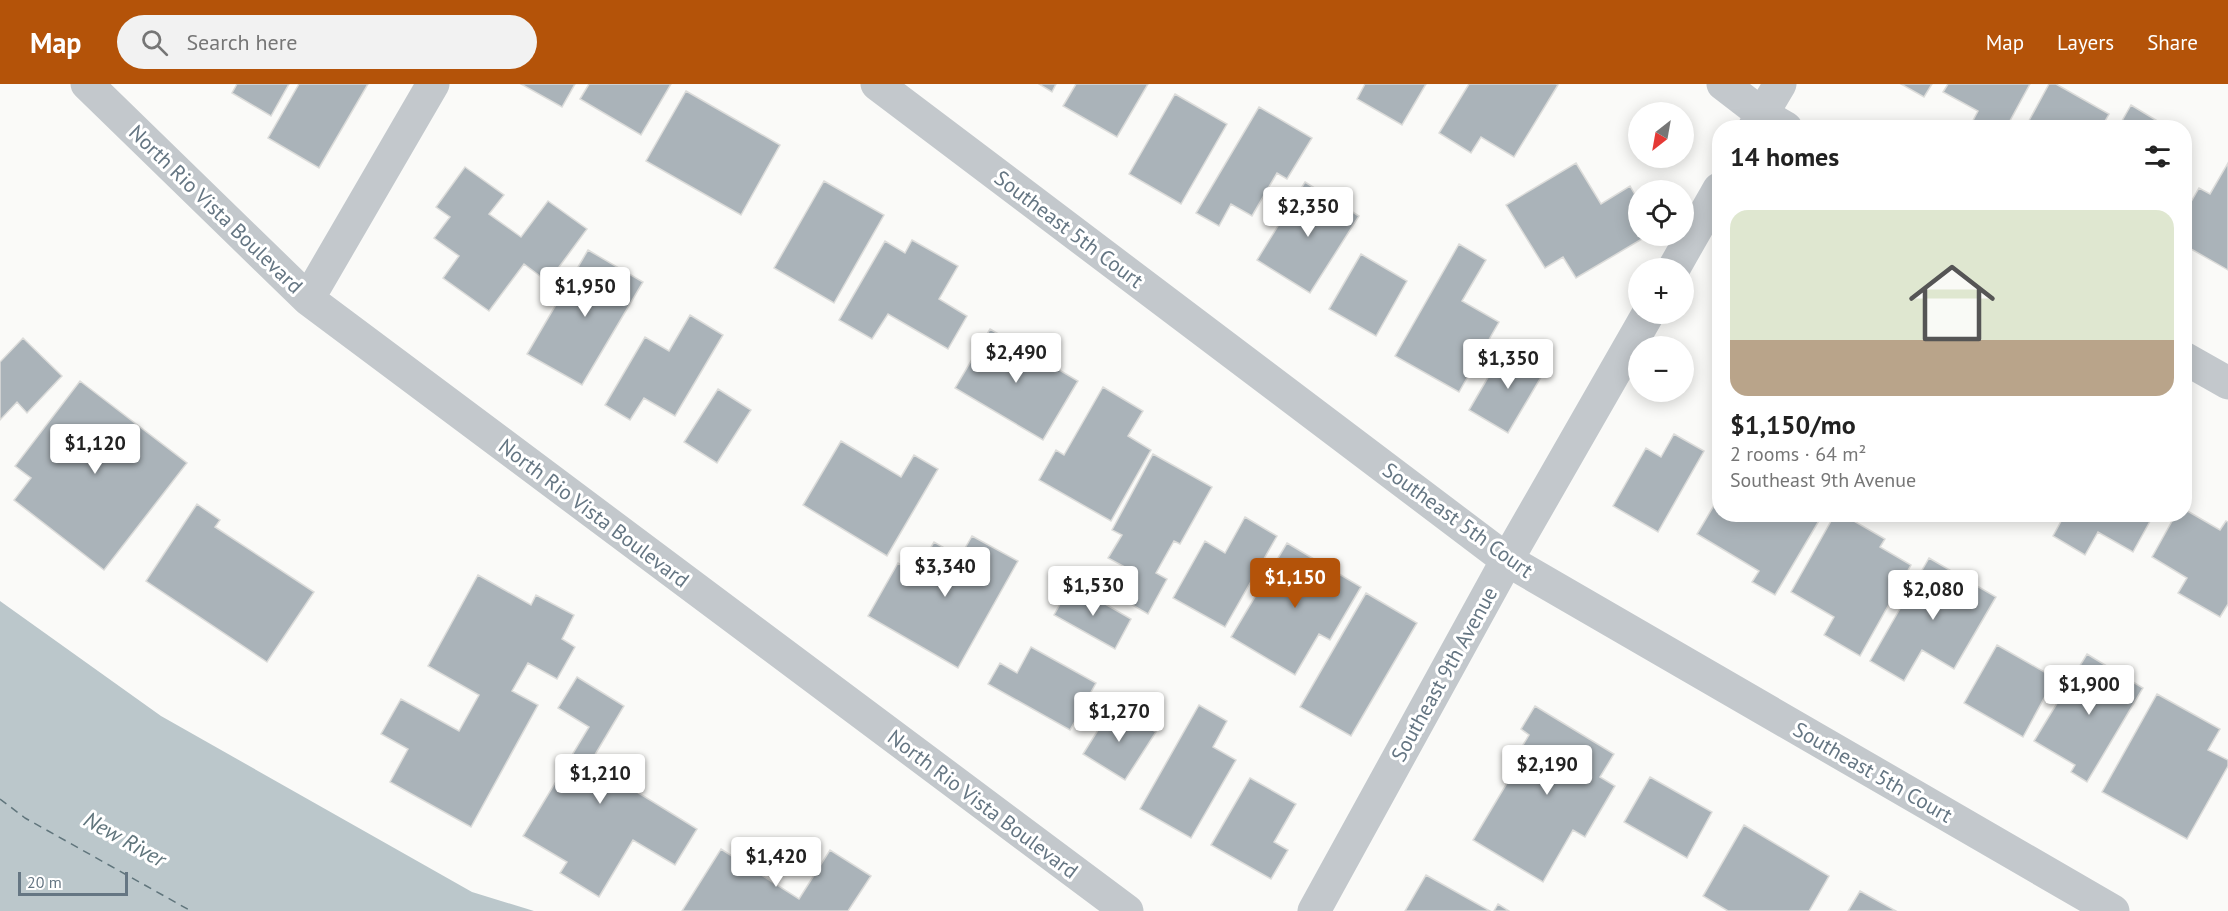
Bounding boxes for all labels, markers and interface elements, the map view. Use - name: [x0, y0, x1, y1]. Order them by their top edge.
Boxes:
- search box: [117, 15, 537, 69]
- text: Map: [30, 24, 81, 61]
- icon: search: [138, 26, 171, 59]
- text: Search here: [186, 28, 297, 56]
- text: Map: [1986, 29, 2024, 56]
- text: Layers: [2057, 29, 2114, 56]
- text: Share: [2147, 29, 2198, 56]
- north arrow: [1628, 102, 1694, 168]
- map controls: [1628, 102, 1694, 402]
- street label: North Rio Vista Boulevard: [123, 119, 309, 299]
- text: 14 homes: [1730, 140, 1839, 173]
- icon: filters: [2141, 140, 2174, 173]
- street label: Southeast 5th Court: [989, 164, 1149, 294]
- button: locate: [1628, 180, 1694, 246]
- pin: $2,350: [1259, 187, 1357, 238]
- text: $2,350: [1277, 193, 1339, 219]
- icon: home: [1898, 249, 2006, 357]
- button: +: [1628, 258, 1694, 324]
- pin: $1,950: [536, 267, 634, 318]
- text: $1,950: [554, 273, 616, 299]
- pin: $2,490: [967, 333, 1065, 384]
- button: −: [1628, 336, 1694, 402]
- text: $2,490: [985, 339, 1047, 365]
- pin: $1,350: [1459, 339, 1557, 390]
- text: $1,350: [1477, 345, 1539, 371]
- text: $1,150/mo: [1730, 408, 1856, 441]
- pin: $1,120: [46, 424, 144, 475]
- text: $1,120: [64, 430, 126, 456]
- street label: North Rio Vista Boulevard: [493, 433, 695, 593]
- text: 2 rooms · 64 m²: [1730, 441, 1866, 467]
- street label: Southeast 5th Court: [1378, 456, 1538, 584]
- text: Southeast 9th Avenue: [1730, 467, 1916, 493]
- pin: $3,340: [896, 547, 994, 598]
- text: $3,340: [914, 553, 976, 579]
- pin: $1,150: [1246, 558, 1344, 609]
- text: $1,150: [1264, 564, 1326, 590]
- pin: $1,530: [1044, 566, 1142, 617]
- pin: $2,080: [1884, 570, 1982, 621]
- text: $1,530: [1062, 572, 1124, 598]
- text: $2,080: [1902, 576, 1964, 602]
- street label: Southeast 9th Avenue: [1385, 582, 1503, 766]
- pin: $1,900: [2040, 665, 2138, 716]
- text: $1,900: [2058, 671, 2120, 697]
- pin: $1,270: [1070, 692, 1168, 743]
- text: $1,270: [1088, 698, 1150, 724]
- street label: Southeast 5th Court: [1789, 715, 1957, 829]
- street label: North Rio Vista Boulevard: [882, 724, 1084, 884]
- pin: $2,190: [1498, 745, 1596, 796]
- text: $2,190: [1516, 751, 1578, 777]
- pin: $1,210: [551, 754, 649, 805]
- text: $1,210: [569, 760, 631, 786]
- water label: New River: [79, 805, 172, 874]
- pin: $1,420: [727, 837, 825, 888]
- text: $1,420: [745, 843, 807, 869]
- scale bar: [18, 869, 128, 896]
- text: 20 m: [27, 872, 62, 892]

